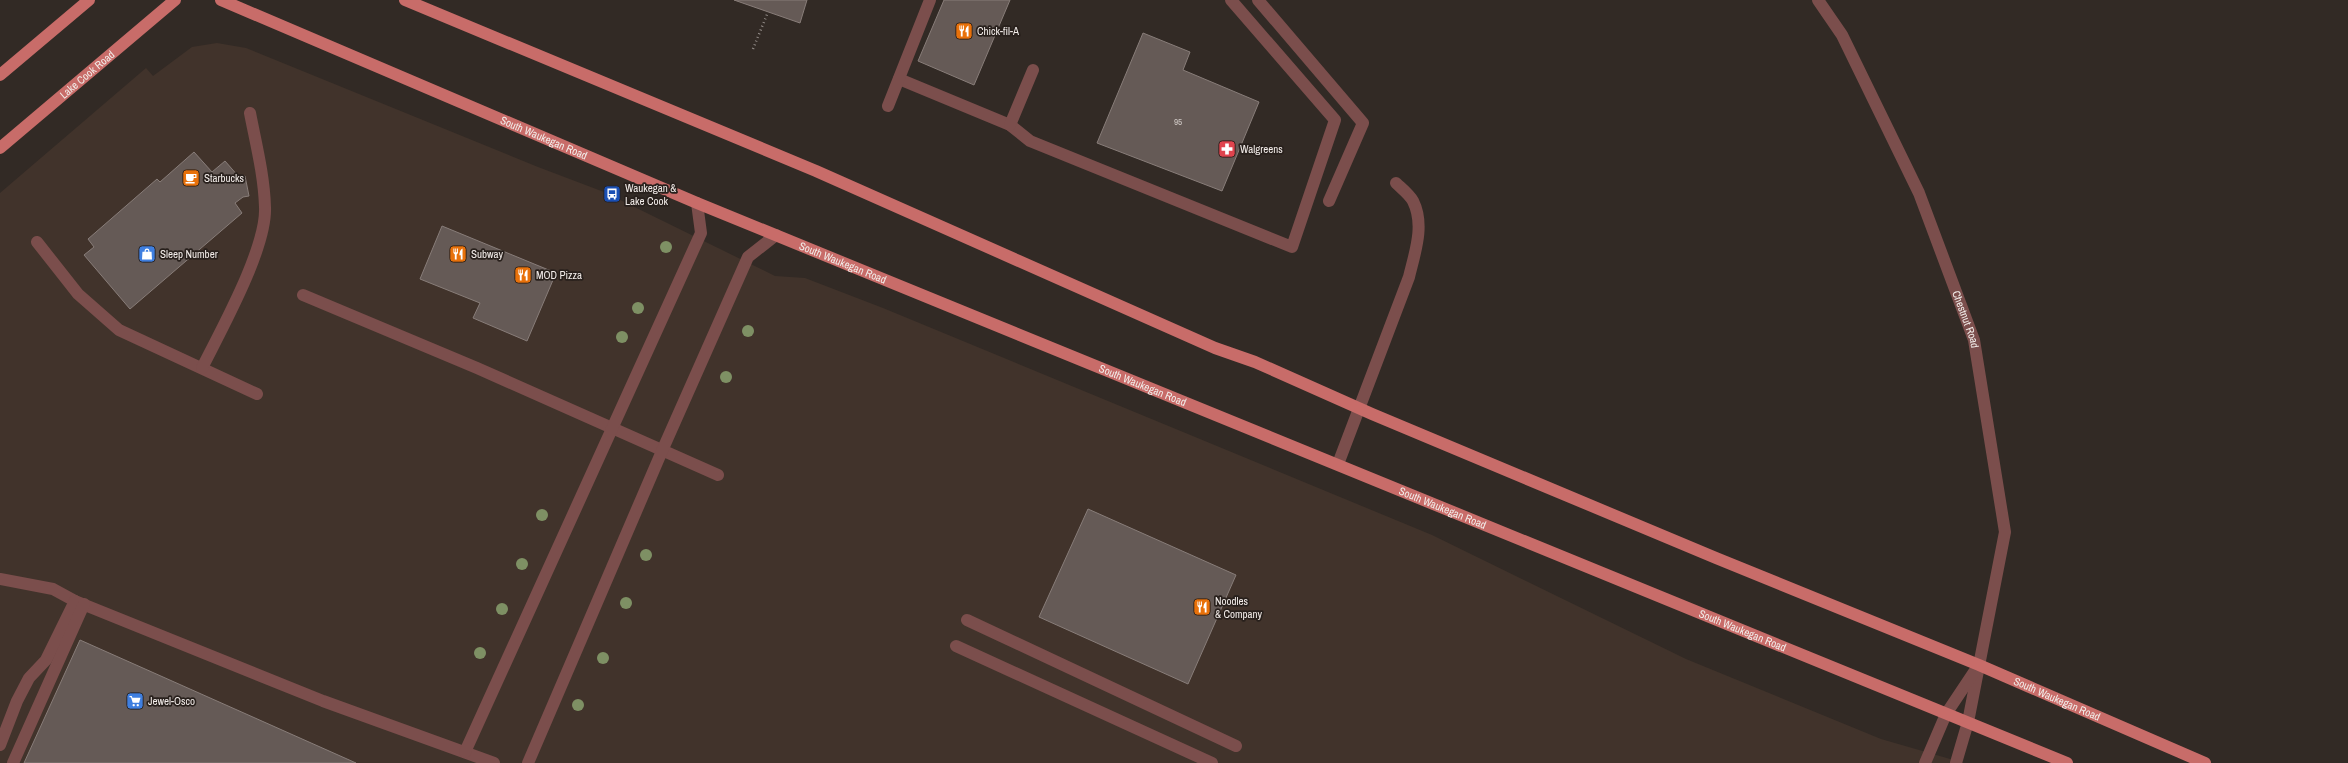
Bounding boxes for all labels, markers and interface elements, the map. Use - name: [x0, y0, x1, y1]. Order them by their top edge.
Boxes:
- restaurant icon: Chick-fil-A: [954, 21, 974, 41]
- place label: Chick-fil-A: [977, 24, 1020, 38]
- street label: Lake Cook Road: [57, 47, 117, 101]
- street label: South Waukegan Road: [498, 113, 589, 162]
- house number: 95: [1174, 116, 1182, 128]
- pharmacy icon: Walgreens: [1217, 139, 1237, 159]
- place label: Walgreens: [1240, 142, 1283, 156]
- cafe icon: Starbucks: [181, 168, 201, 188]
- place label: Starbucks: [204, 171, 245, 185]
- place label: Waukegan & Lake Cook: [625, 181, 676, 208]
- bus stop icon: Waukegan & Lake Cook: [602, 184, 622, 204]
- street label: South Waukegan Road: [797, 238, 889, 287]
- shop icon: Sleep Number: [137, 244, 157, 264]
- restaurant icon: Subway: [448, 244, 468, 264]
- place label: Sleep Number: [160, 247, 218, 261]
- place label: Subway: [471, 247, 504, 261]
- restaurant icon: MOD Pizza: [513, 265, 533, 285]
- place label: MOD Pizza: [536, 268, 582, 282]
- street label: Chestnut Road: [1949, 289, 1982, 349]
- street label: South Waukegan Road: [1097, 361, 1188, 409]
- street label: South Waukegan Road: [1397, 484, 1488, 532]
- place label: Noodles & Company: [1215, 594, 1263, 621]
- restaurant icon: Noodles & Company: [1192, 597, 1212, 617]
- street label: South Waukegan Road: [1697, 606, 1788, 654]
- street label: South Waukegan Road: [2012, 674, 2103, 724]
- supermarket icon: Jewel-Osco: [125, 691, 145, 711]
- place label: Jewel-Osco: [148, 694, 195, 708]

